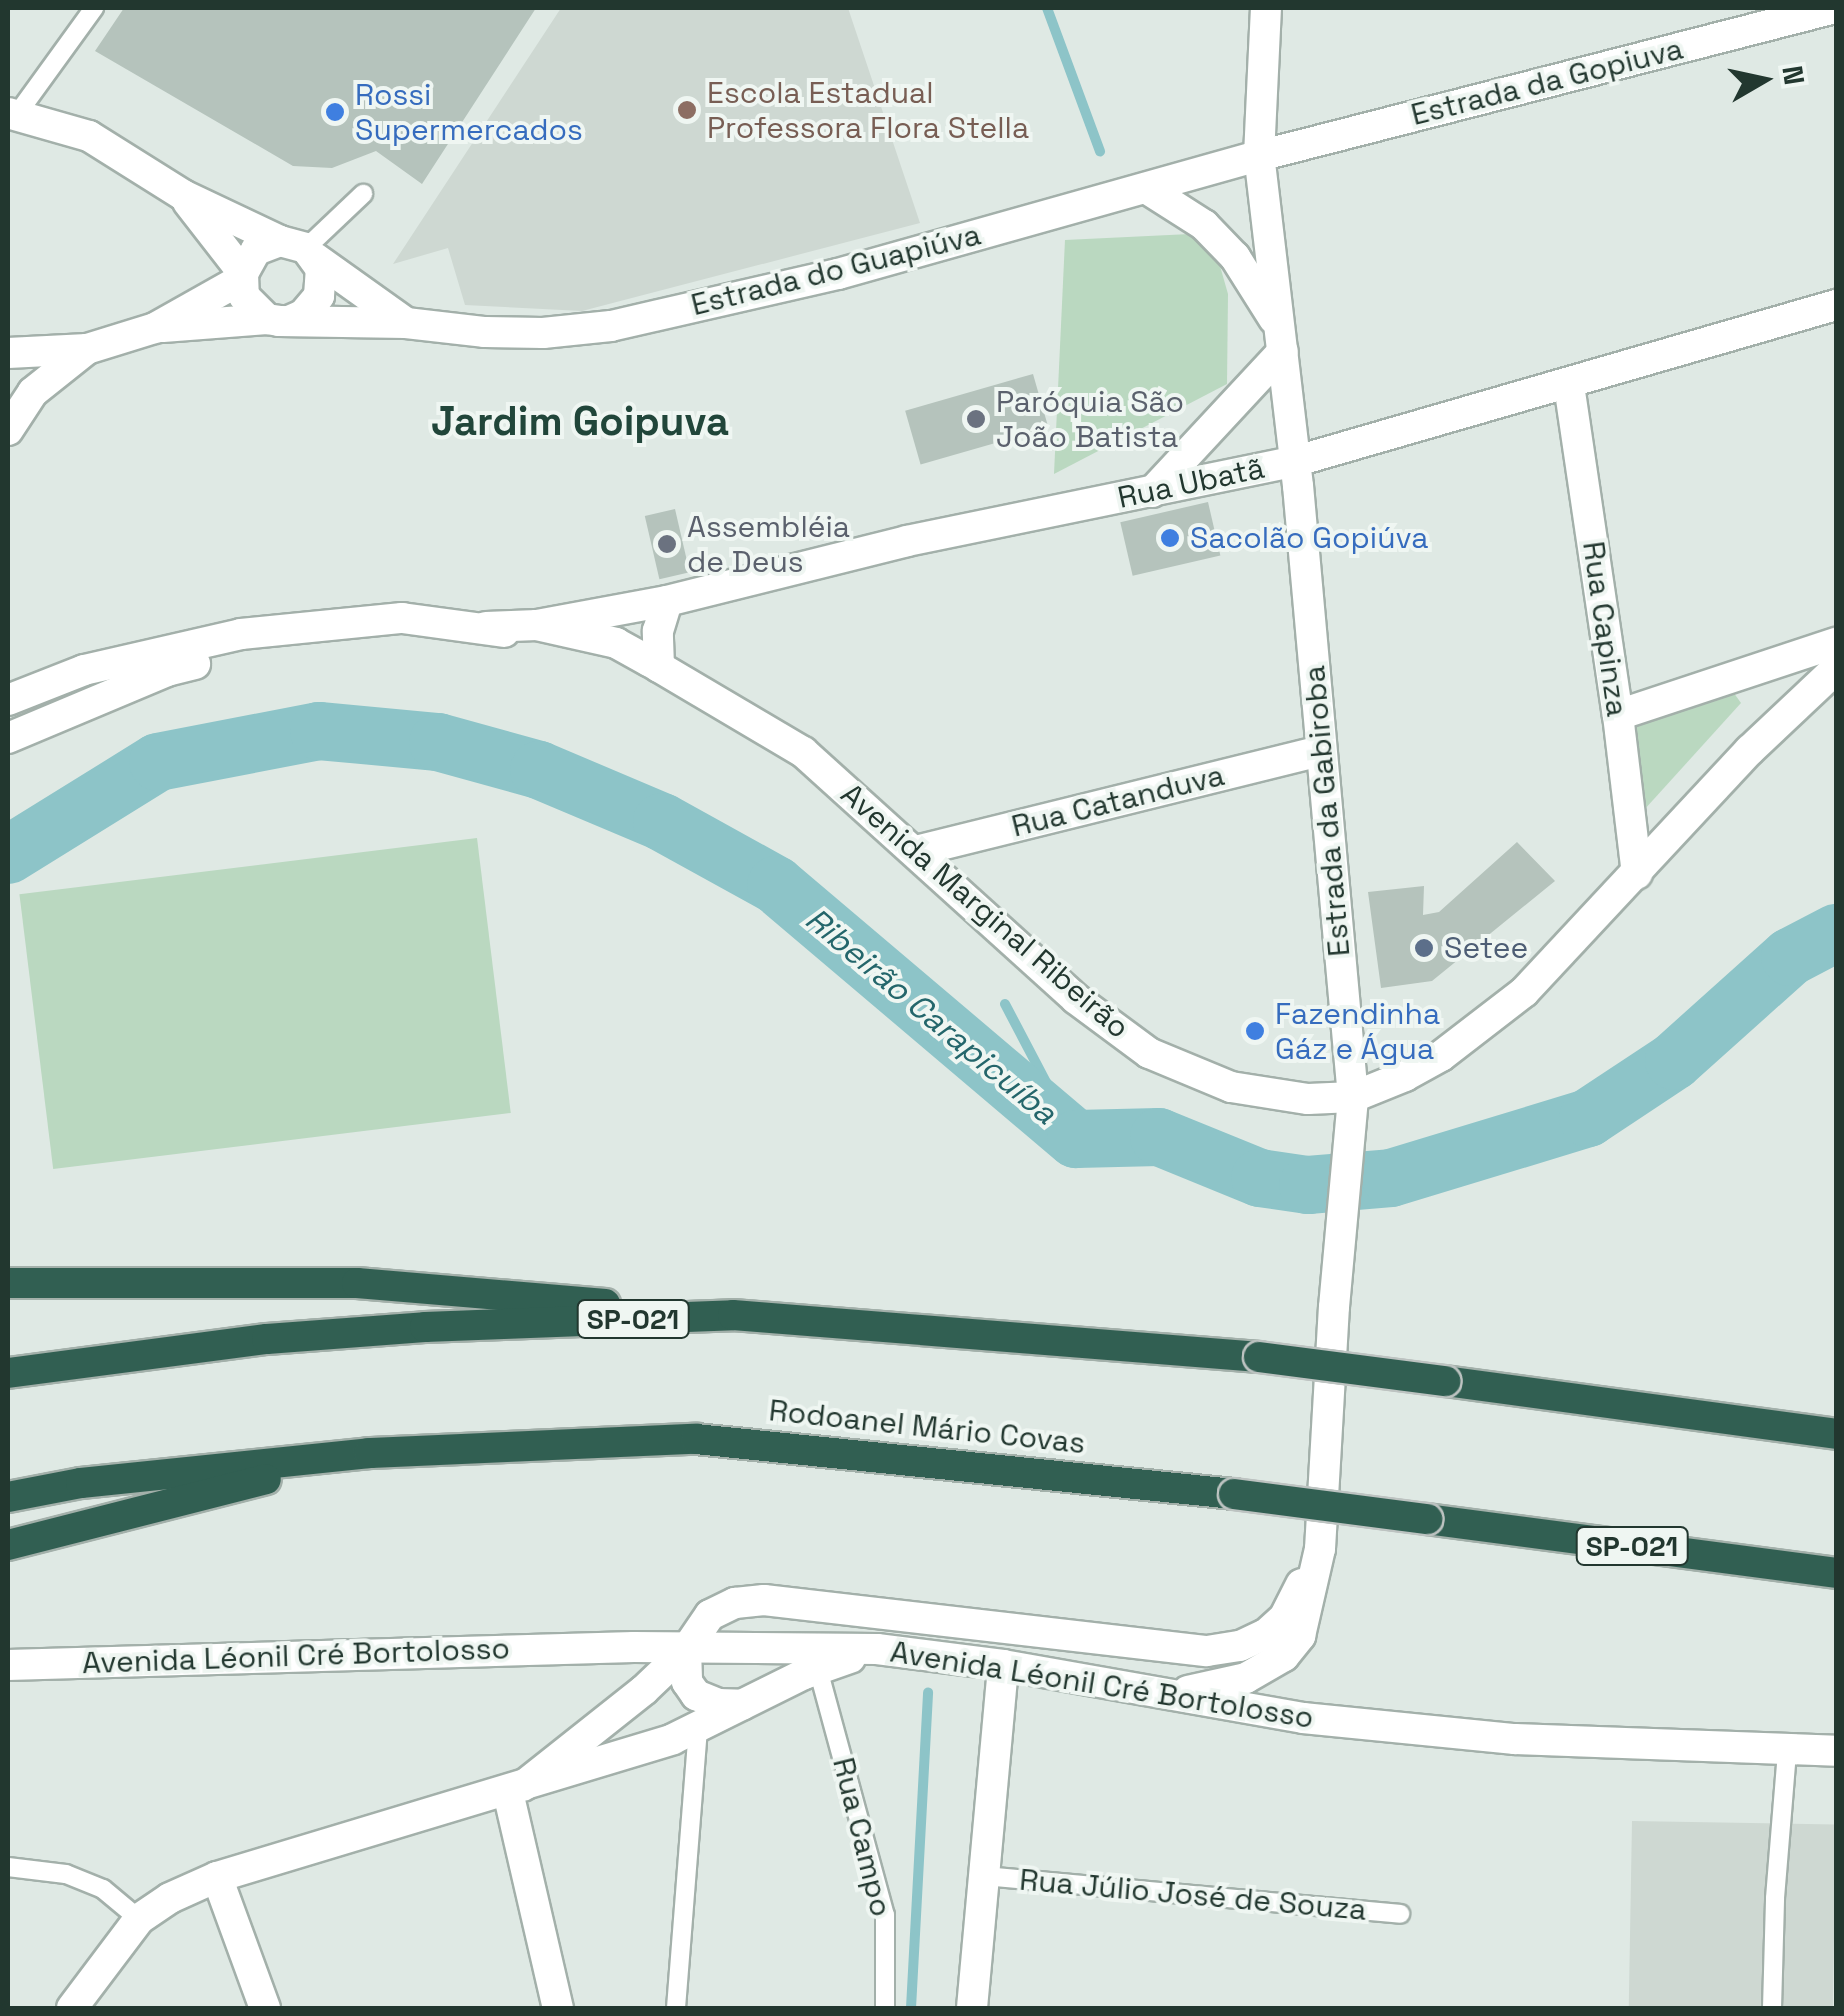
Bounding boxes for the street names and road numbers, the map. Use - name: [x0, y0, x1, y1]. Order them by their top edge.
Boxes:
- street label: Estrada da Gopiuva: [1407, 31, 1687, 133]
- street label: Estrada do Guapiúva: [688, 217, 984, 323]
- street label: Rua Ubatã: [1114, 450, 1268, 516]
- street label: Rua Capinza: [1575, 539, 1635, 719]
- street label: Estrada da Gabiroba: [1296, 664, 1358, 958]
- street label: Rua Catanduva: [1008, 757, 1228, 845]
- street label: Avenida Marginal Ribeirão: [834, 776, 1136, 1046]
- road number: SP-021: [576, 1296, 690, 1342]
- street label: Rodoanel Mário Covas: [767, 1392, 1087, 1462]
- road number: SP-021: [1574, 1523, 1690, 1569]
- street label: Avenida Léonil Cré Bortolosso: [81, 1631, 511, 1681]
- street label: Avenida Léonil Cré Bortolosso: [888, 1634, 1316, 1736]
- street label: Rua Campo: [825, 1754, 899, 1920]
- street label: Rua Júlio José de Souza: [1018, 1862, 1368, 1928]

